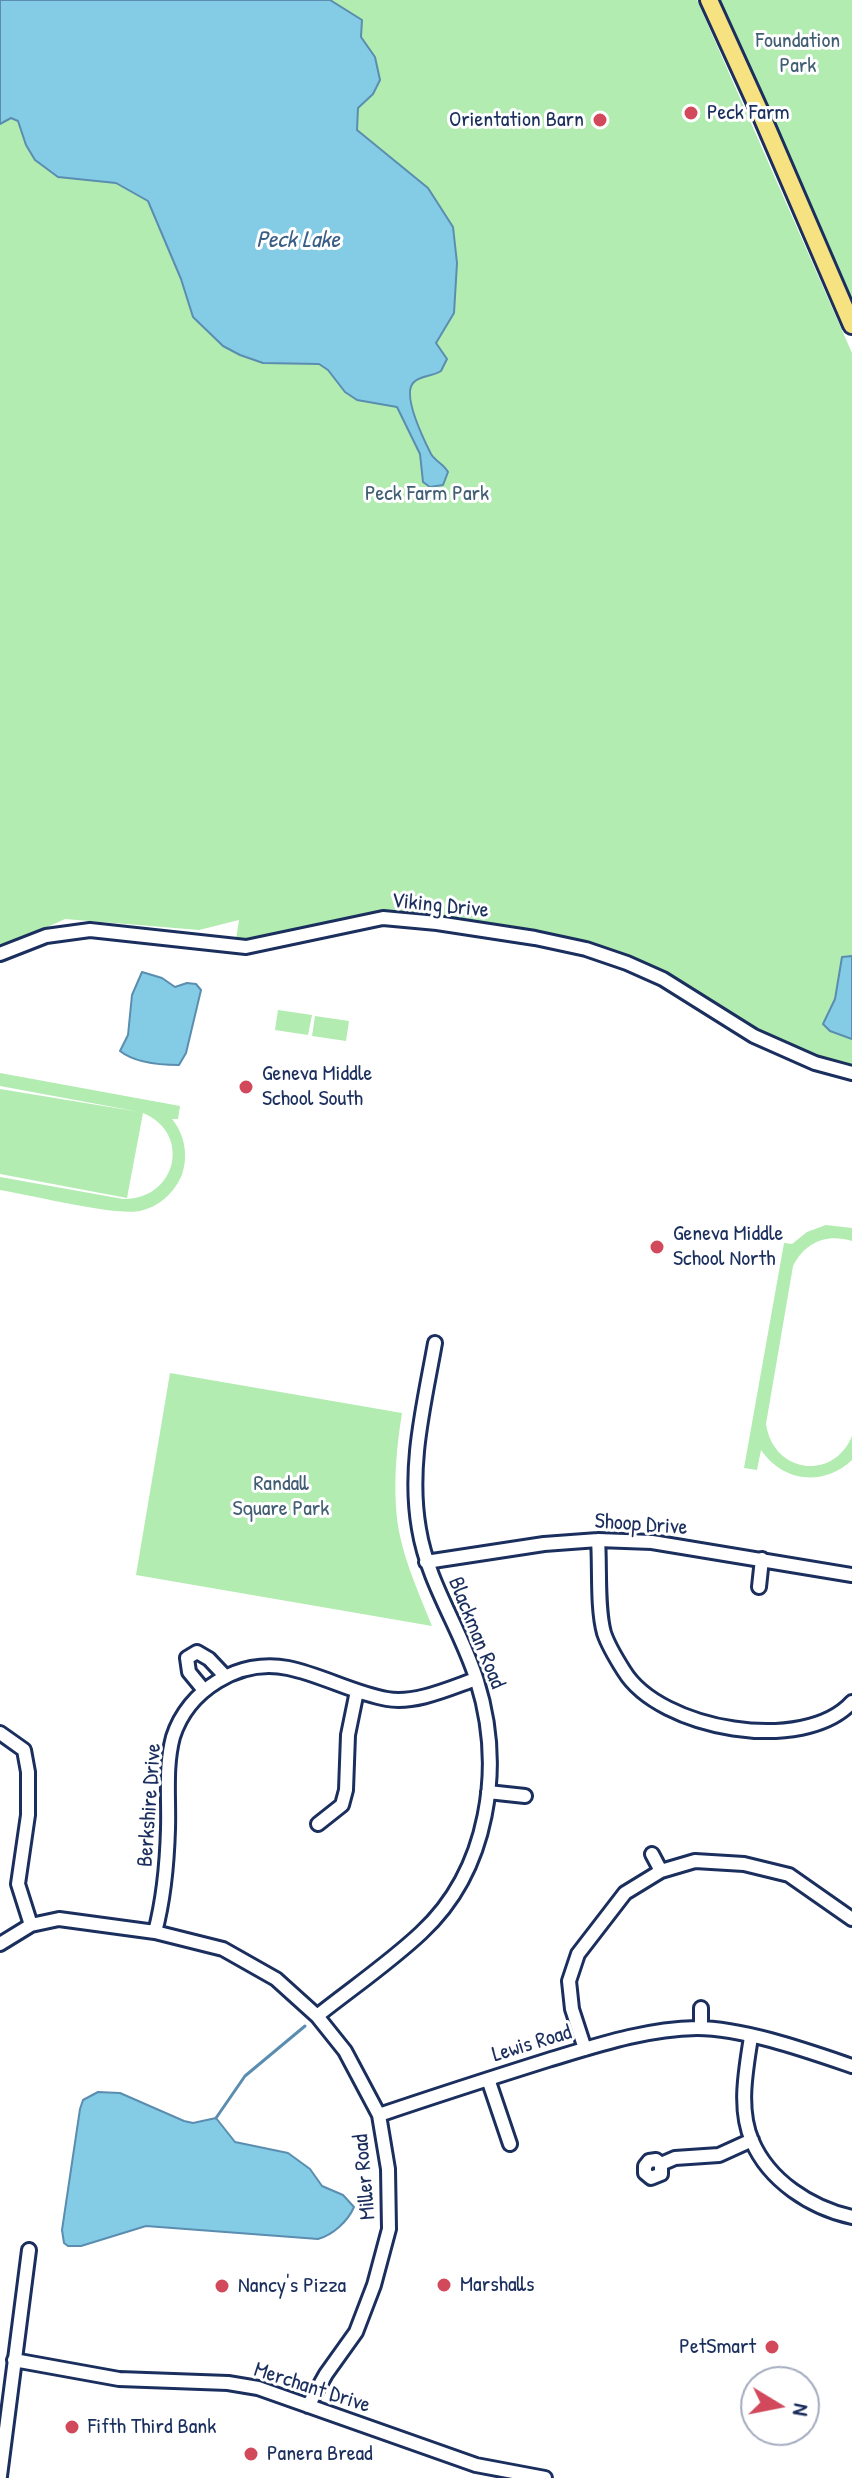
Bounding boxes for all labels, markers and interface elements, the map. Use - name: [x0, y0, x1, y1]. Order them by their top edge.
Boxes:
- park label: Foundation Park: [756, 28, 840, 80]
- place label: Peck Farm: [707, 100, 789, 126]
- marker: Peck Farm: [682, 104, 700, 122]
- place label: Orientation Barn: [449, 107, 584, 133]
- marker: Orientation Barn: [591, 111, 609, 129]
- water label: Peck Lake: [256, 227, 340, 255]
- park label: Peck Farm Park: [365, 481, 489, 507]
- street label: Viking Drive: [390, 888, 490, 924]
- place label: Geneva Middle School South: [262, 1061, 372, 1112]
- marker: Geneva Middle School South: [237, 1078, 255, 1096]
- place label: Geneva Middle School North: [673, 1221, 783, 1272]
- marker: Geneva Middle School North: [648, 1238, 666, 1256]
- park label: Randall Square Park: [233, 1471, 329, 1522]
- street label: Shoop Drive: [594, 1509, 688, 1541]
- street label: Blackman Road: [442, 1573, 510, 1693]
- street label: Berkshire Drive: [133, 1742, 167, 1868]
- street label: Lewis Road: [489, 2019, 575, 2069]
- street label: Miller Road: [348, 2133, 382, 2221]
- place label: Marshalls: [460, 2272, 534, 2298]
- place label: Nancy's Pizza: [238, 2273, 346, 2299]
- marker: Marshalls: [435, 2276, 453, 2294]
- marker: Nancy's Pizza: [213, 2277, 231, 2295]
- place label: PetSmart: [679, 2334, 756, 2360]
- marker: PetSmart: [763, 2338, 781, 2356]
- street label: Merchant Drive: [251, 2357, 373, 2419]
- north arrow: [740, 2366, 820, 2446]
- text: N: [786, 2401, 817, 2418]
- place label: Fifth Third Bank: [88, 2414, 216, 2440]
- marker: Fifth Third Bank: [63, 2418, 81, 2436]
- place label: Panera Bread: [267, 2441, 373, 2467]
- marker: Panera Bread: [242, 2445, 260, 2463]

